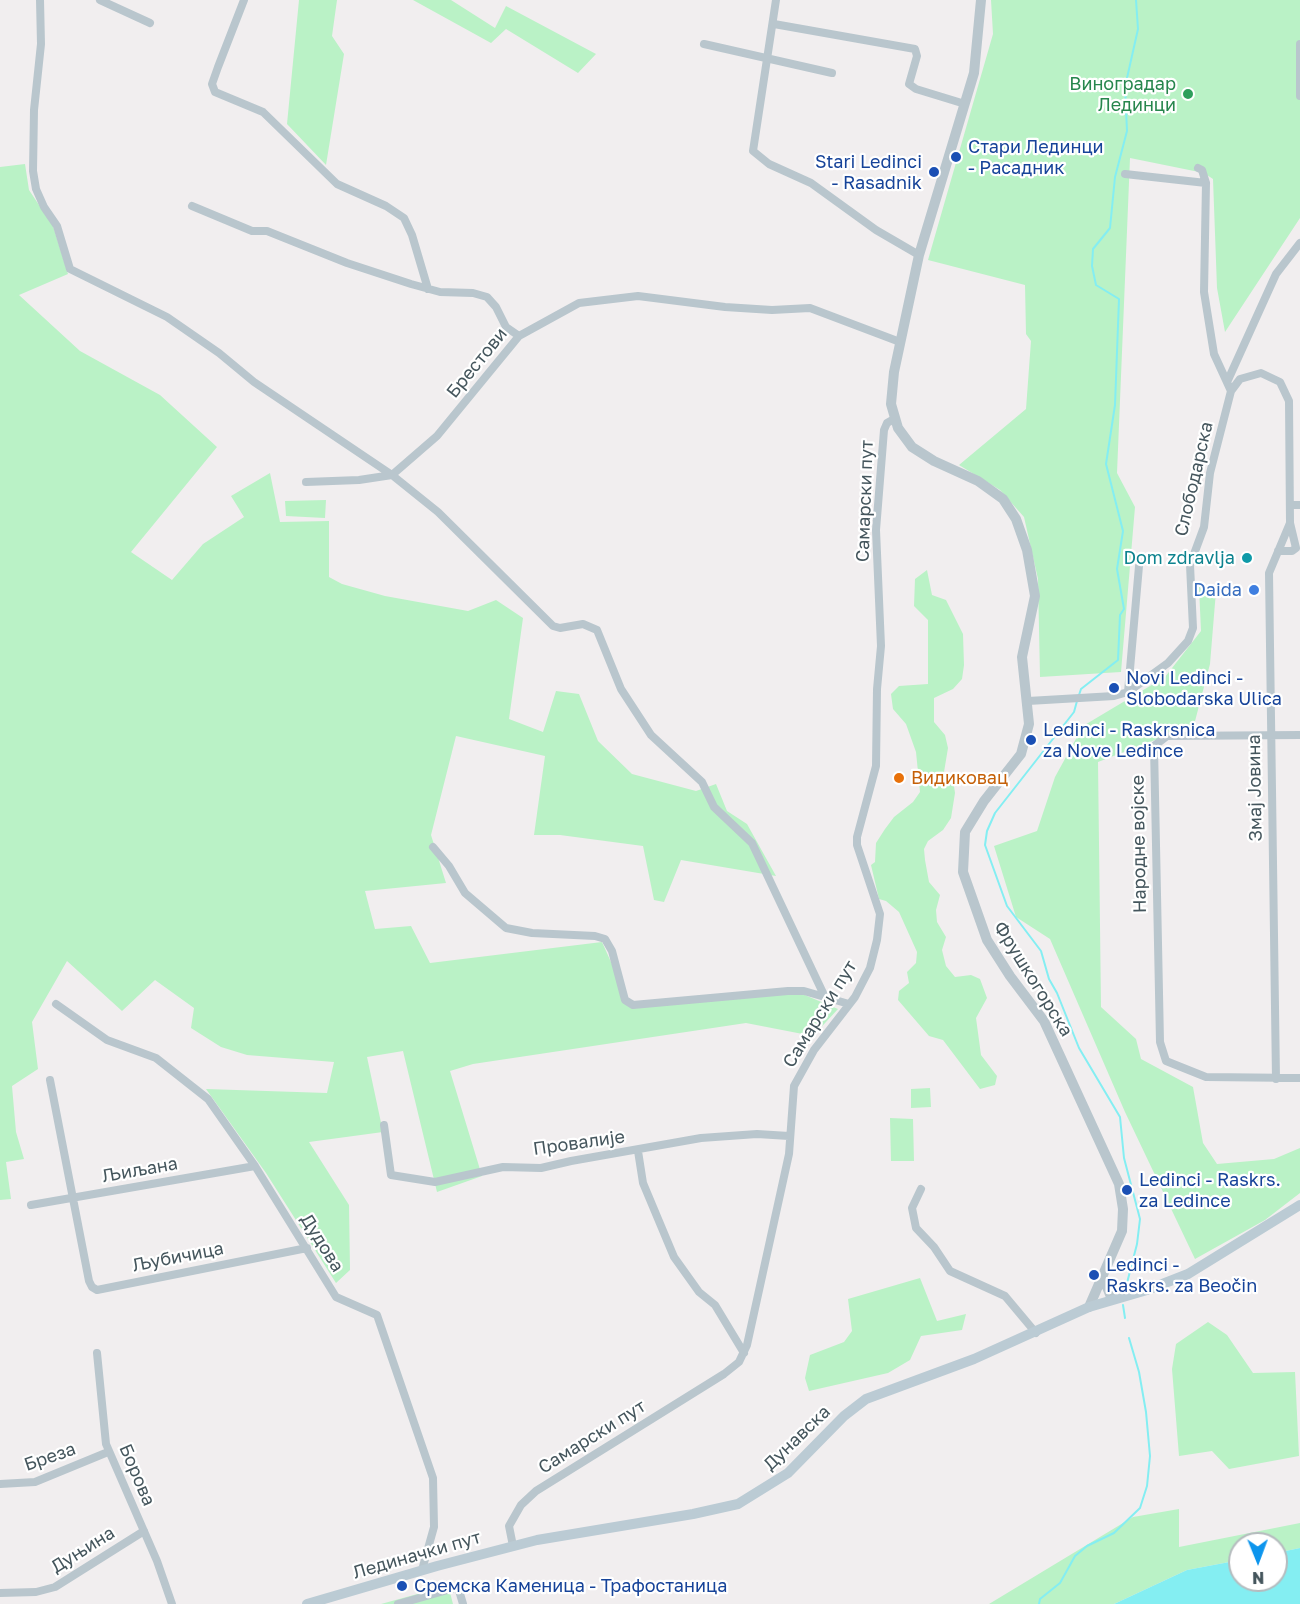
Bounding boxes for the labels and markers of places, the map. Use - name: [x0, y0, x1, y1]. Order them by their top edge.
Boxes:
- place label: Виноградар Лединци: [1069, 73, 1176, 116]
- marker: Виноградар Лединци: [1181, 87, 1195, 101]
- place label: Стари Лединци - Расадник: [968, 136, 1104, 178]
- marker: Стари Лединци - Расадник: [949, 150, 963, 164]
- place label: Stari Ledinci - Rasadnik: [815, 151, 922, 194]
- marker: Stari Ledinci - Rasadnik: [927, 165, 941, 179]
- place label: Dom zdravlja: [1123, 547, 1235, 569]
- marker: Dom zdravlja: [1240, 551, 1254, 565]
- place label: Daida: [1193, 579, 1242, 601]
- marker: Daida: [1247, 583, 1261, 597]
- place label: Novi Ledinci - Slobodarska Ulica: [1126, 667, 1282, 710]
- marker: Novi Ledinci - Slobodarska Ulica: [1107, 681, 1121, 695]
- place label: Ledinci - Raskrsnica za Nove Ledince: [1043, 719, 1215, 762]
- marker: Ledinci - Raskrsnica za Nove Ledince: [1024, 733, 1038, 747]
- place label: Видиковац: [911, 767, 1008, 789]
- marker: Видиковац: [892, 771, 906, 785]
- place label: Ledinci - Raskrs. za Ledince: [1139, 1169, 1281, 1212]
- marker: Ledinci - Raskrs. za Ledince: [1120, 1183, 1134, 1197]
- place label: Ledinci - Raskrs. za Beočin: [1106, 1254, 1257, 1296]
- marker: Ledinci - Raskrs. za Beočin: [1087, 1268, 1101, 1282]
- place label: Сремска Каменица - Трафостаница: [414, 1575, 727, 1597]
- marker: Сремска Каменица - Трафостаница: [395, 1579, 409, 1593]

